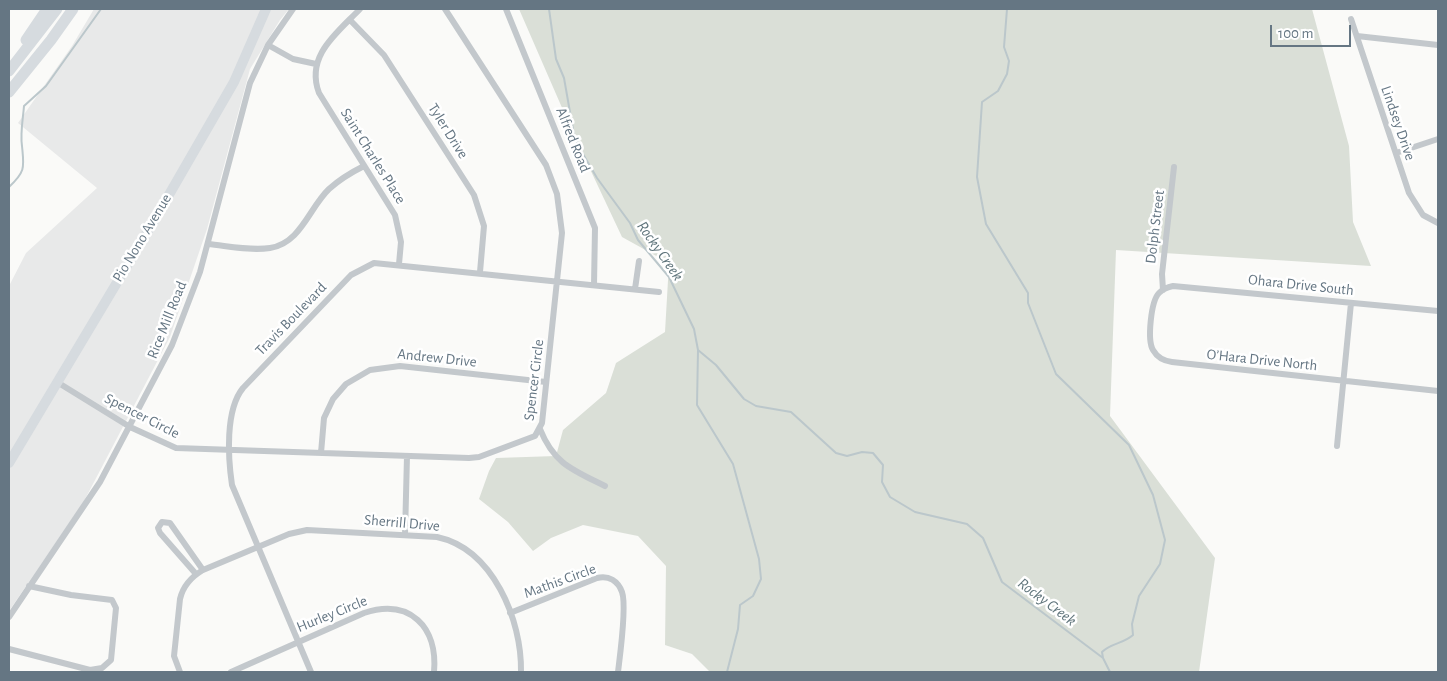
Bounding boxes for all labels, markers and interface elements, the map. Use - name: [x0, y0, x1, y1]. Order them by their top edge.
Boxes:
- scale bar: [1272, 15, 1353, 47]
- text: 100 m: [1278, 26, 1313, 41]
- street label: Lindsey Drive: [1377, 83, 1419, 163]
- street label: Tyler Drive: [424, 100, 472, 162]
- street label: Saint Charles Place: [336, 105, 410, 207]
- street label: Alfred Road: [552, 105, 594, 175]
- street label: Dolph Street: [1142, 189, 1168, 265]
- street label: Pio Nono Avenue: [109, 191, 175, 285]
- water label: Rocky Creek: [632, 217, 688, 285]
- street label: Ohara Drive South: [1247, 270, 1355, 300]
- street label: Rice Mill Road: [143, 278, 191, 362]
- street label: Travis Boulevard: [252, 279, 330, 359]
- street label: Spencer Circle: [520, 338, 548, 422]
- street label: Andrew Drive: [396, 345, 478, 371]
- street label: O’Hara Drive North: [1206, 345, 1318, 375]
- street label: Spencer Circle: [101, 389, 183, 443]
- street label: Sherrill Drive: [363, 511, 441, 535]
- street label: Mathis Circle: [521, 560, 599, 602]
- water label: Rocky Creek: [1014, 574, 1080, 630]
- street label: Hurley Circle: [294, 592, 370, 636]

